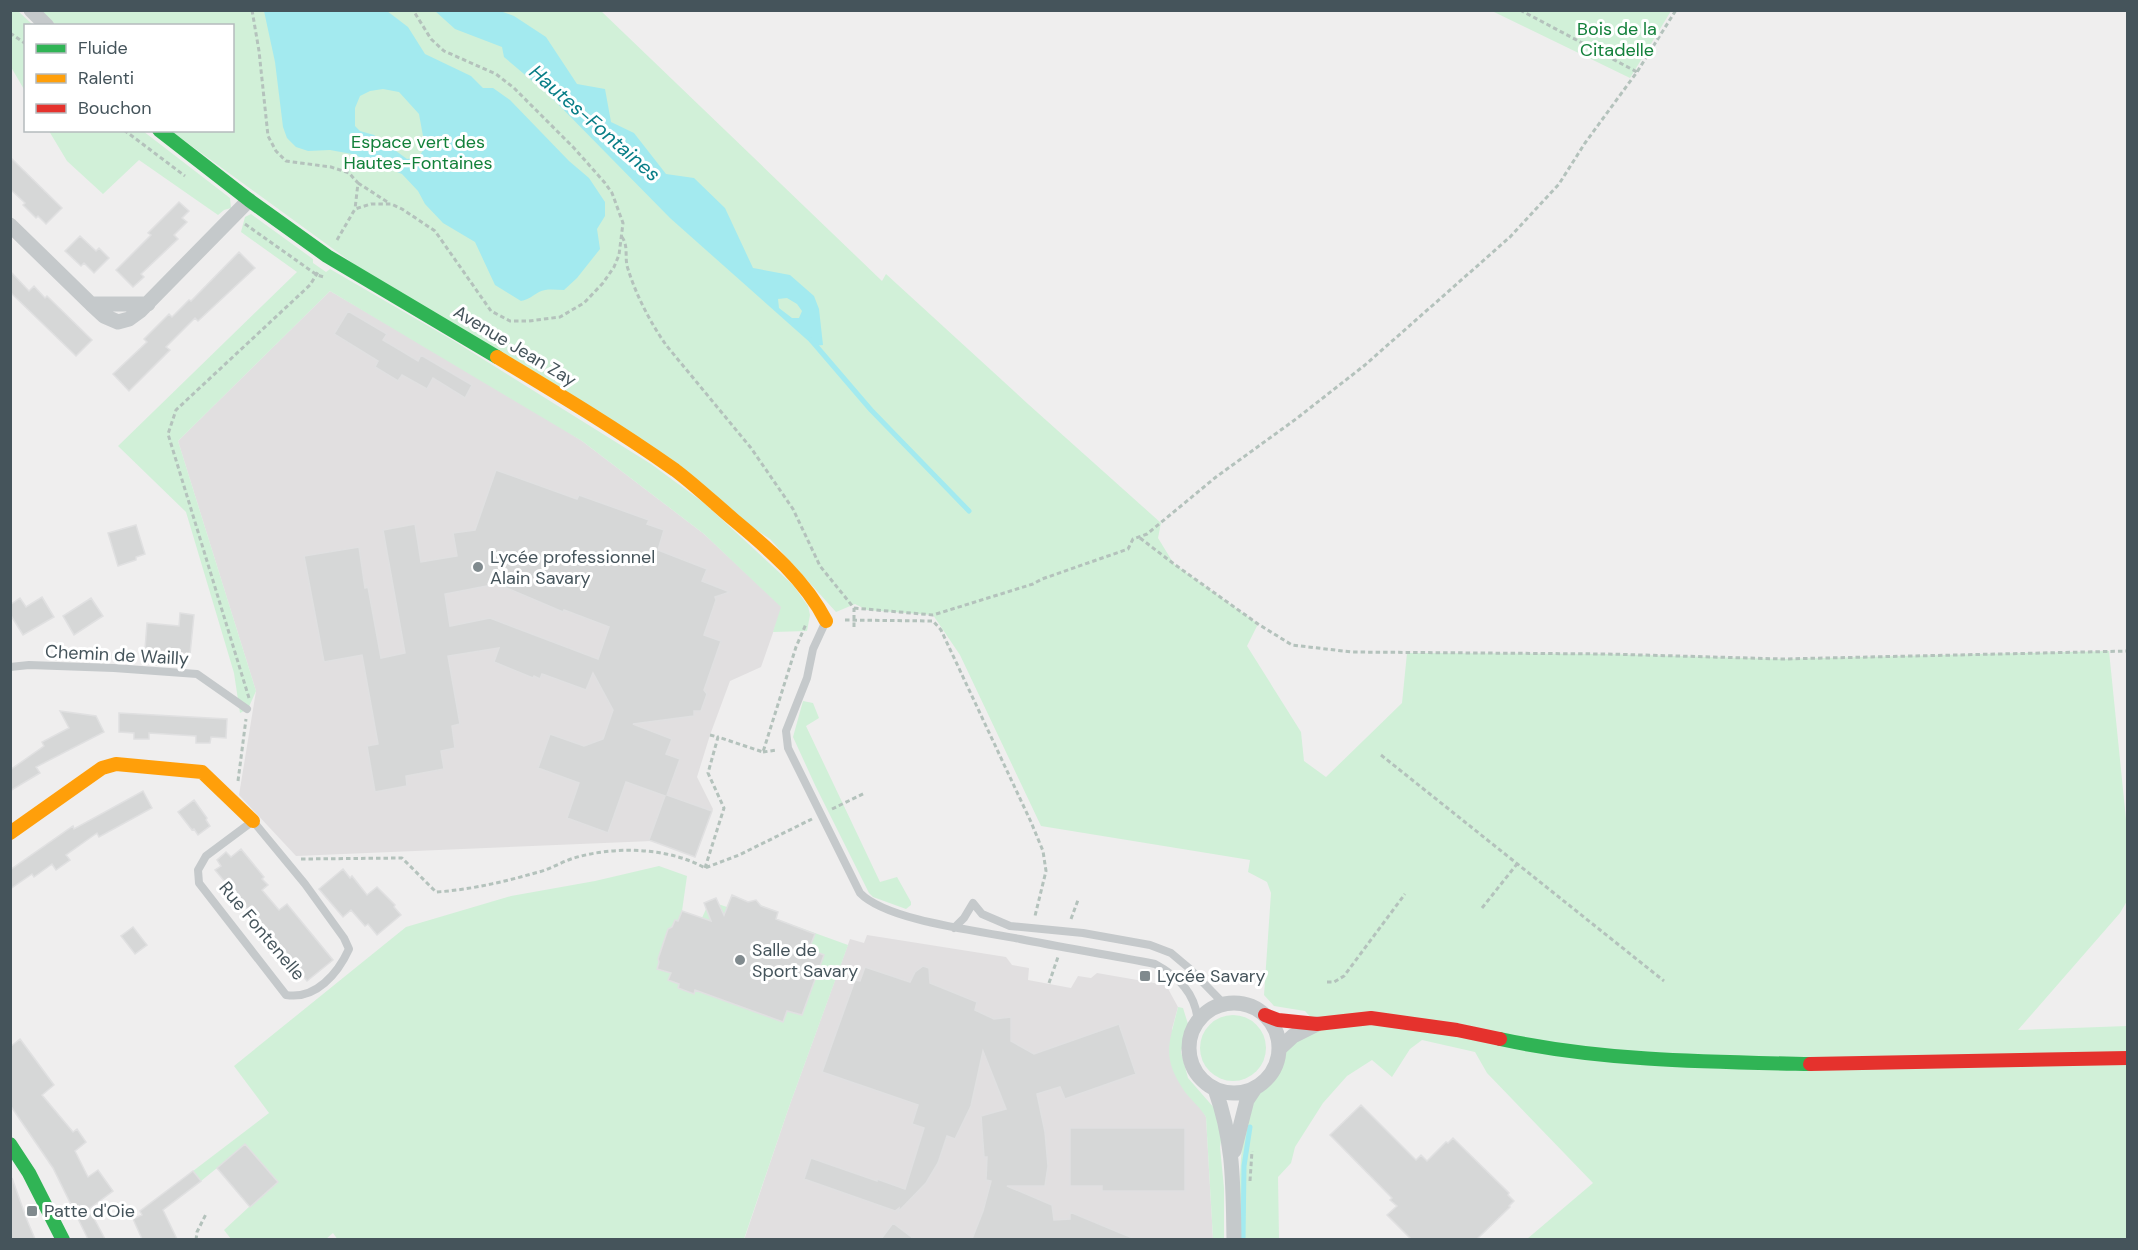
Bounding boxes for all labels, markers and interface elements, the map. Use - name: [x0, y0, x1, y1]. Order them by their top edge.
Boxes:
- park label: Bois de la Citadelle: [1577, 17, 1657, 62]
- legend: [24, 24, 234, 132]
- text: Fluide: [78, 36, 128, 60]
- water label: Hautes-Fontaines: [524, 59, 666, 187]
- text: Ralenti: [78, 66, 134, 90]
- text: Bouchon: [78, 96, 152, 120]
- park label: Espace vert des Hautes-Fontaines: [343, 130, 493, 175]
- street label: Avenue Jean Zay: [449, 300, 581, 392]
- place label: Lycée professionnel Alain Savary: [490, 545, 655, 590]
- marker: Lycée professionnel Alain Savary: [471, 560, 485, 574]
- street label: Chemin de Wailly: [44, 639, 190, 671]
- street label: Rue Fontenelle: [214, 877, 310, 985]
- place label: Salle de Sport Savary: [752, 938, 858, 983]
- marker: Salle de Sport Savary: [733, 953, 747, 967]
- place label: Lycée Savary: [1157, 964, 1265, 988]
- marker: Lycée Savary: [1138, 969, 1152, 983]
- place label: Patte d'Oie: [44, 1199, 135, 1223]
- marker: Patte d'Oie: [25, 1204, 39, 1218]

